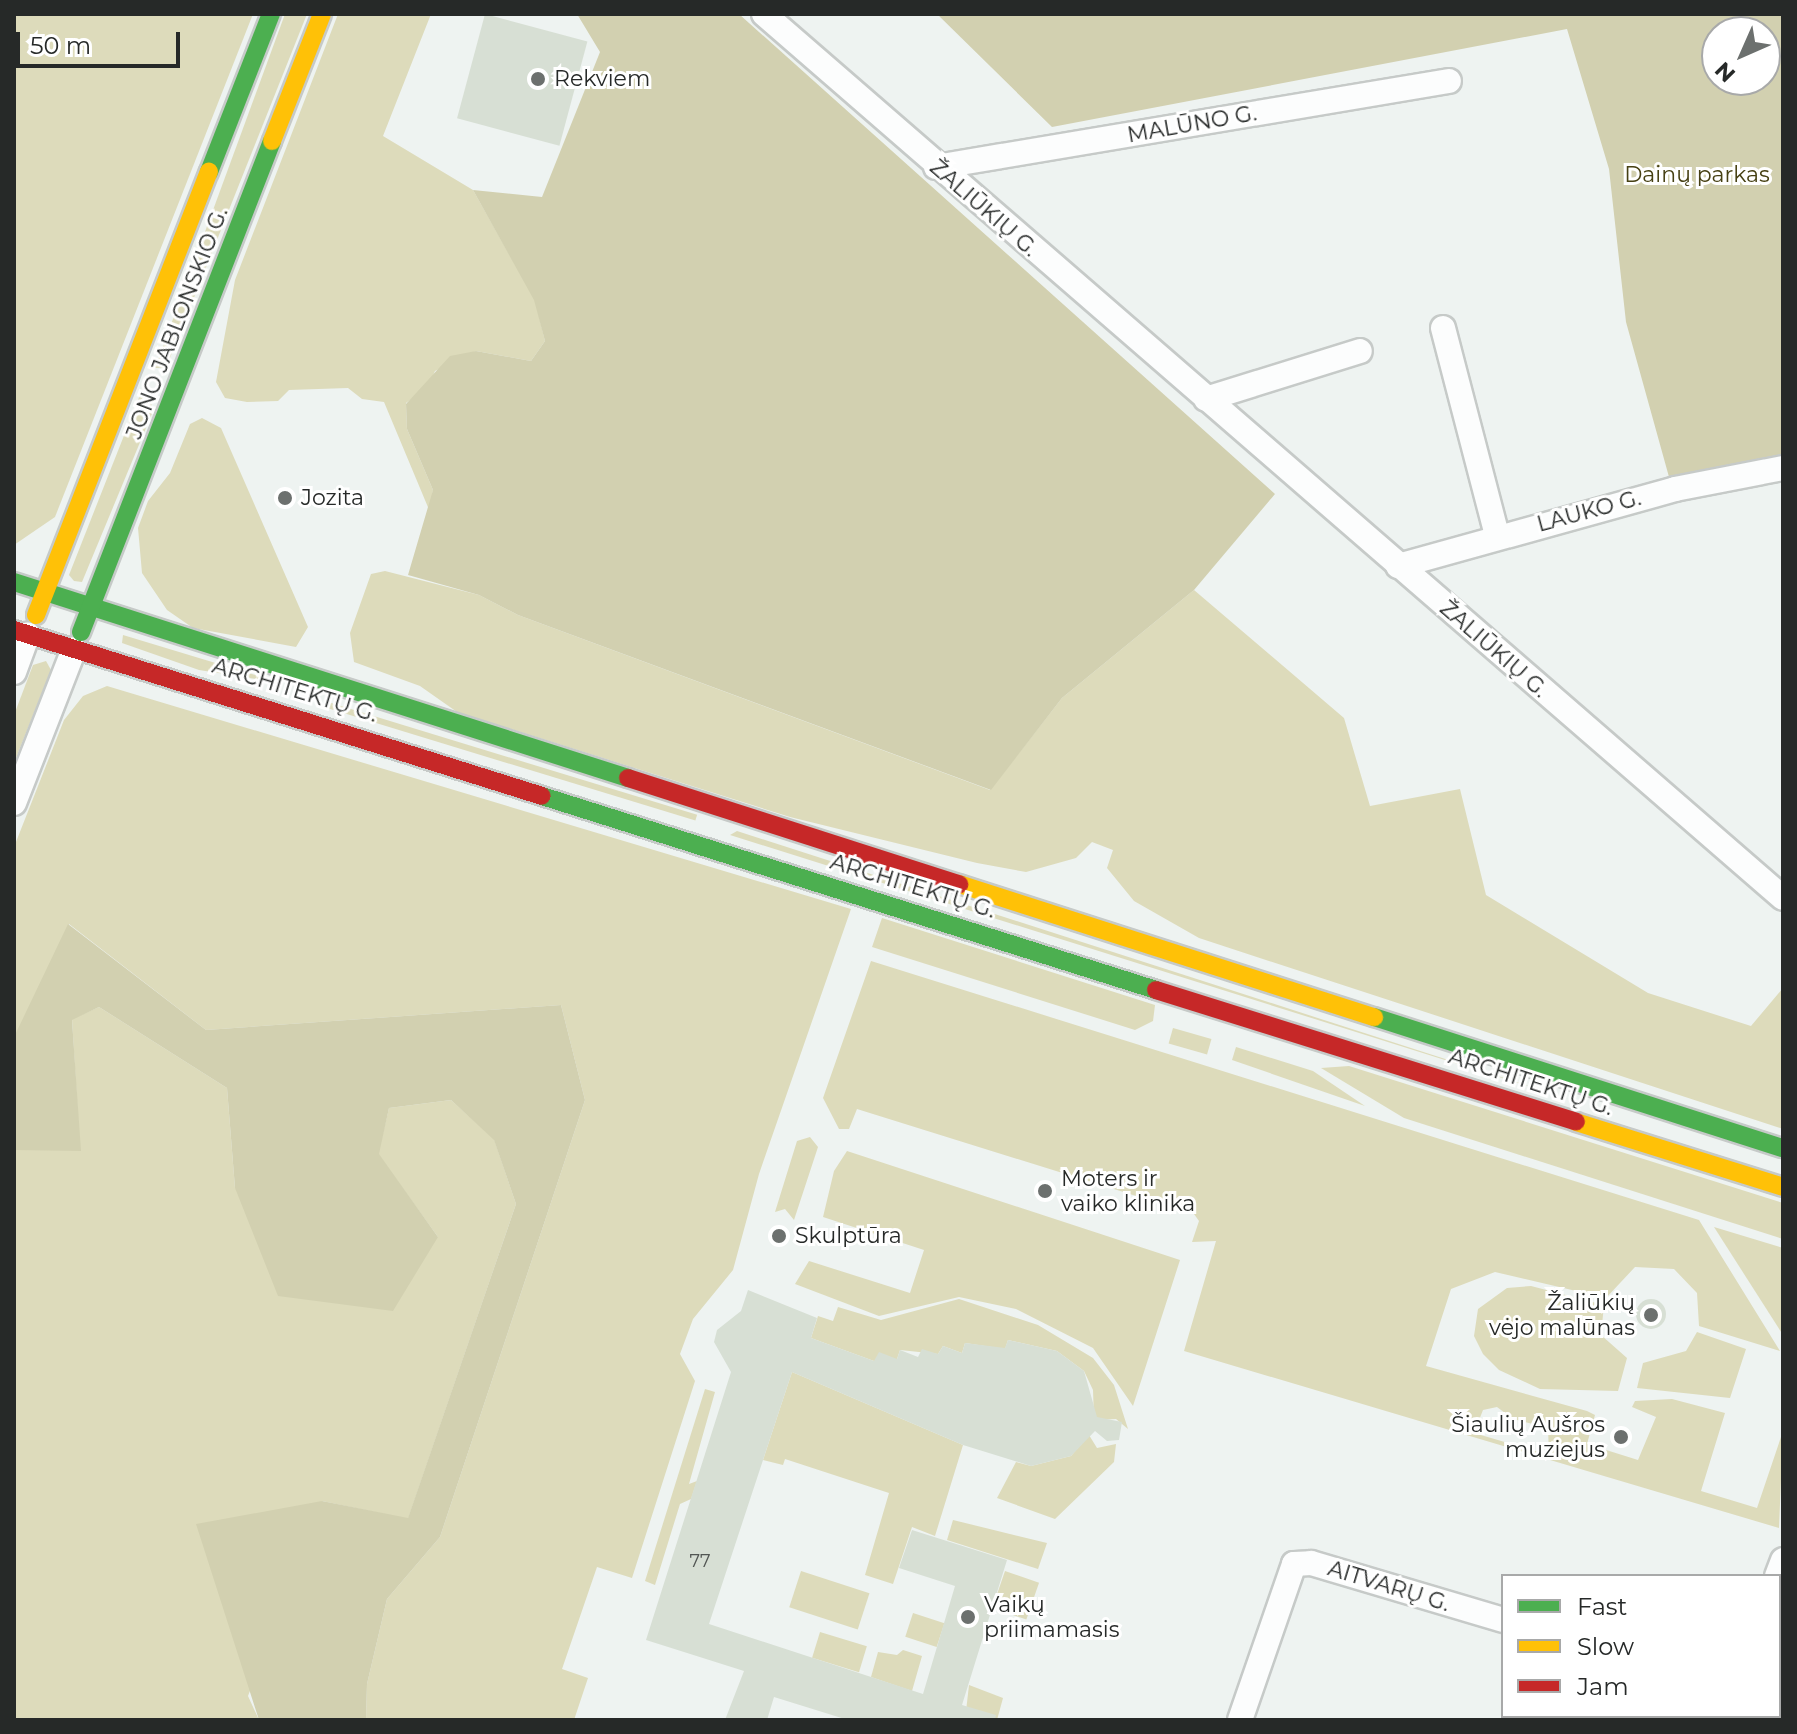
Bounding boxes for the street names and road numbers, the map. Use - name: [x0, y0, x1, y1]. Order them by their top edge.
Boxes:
- street label: MALŪNO G.: [1125, 100, 1259, 148]
- street label: ŽALIŪKIŲ G.: [925, 154, 1043, 262]
- street label: JONO JABLONSKIO G.: [121, 204, 233, 442]
- street label: LAUKO G.: [1534, 484, 1644, 538]
- street label: ŽALIŪKIŲ G.: [1435, 595, 1553, 703]
- street label: ARCHITEKTŲ G.: [209, 652, 381, 728]
- street label: ARCHITEKTŲ G.: [827, 848, 999, 924]
- street label: ARCHITEKTŲ G.: [1445, 1043, 1617, 1121]
- street label: AITVARŲ G.: [1325, 1555, 1453, 1617]

